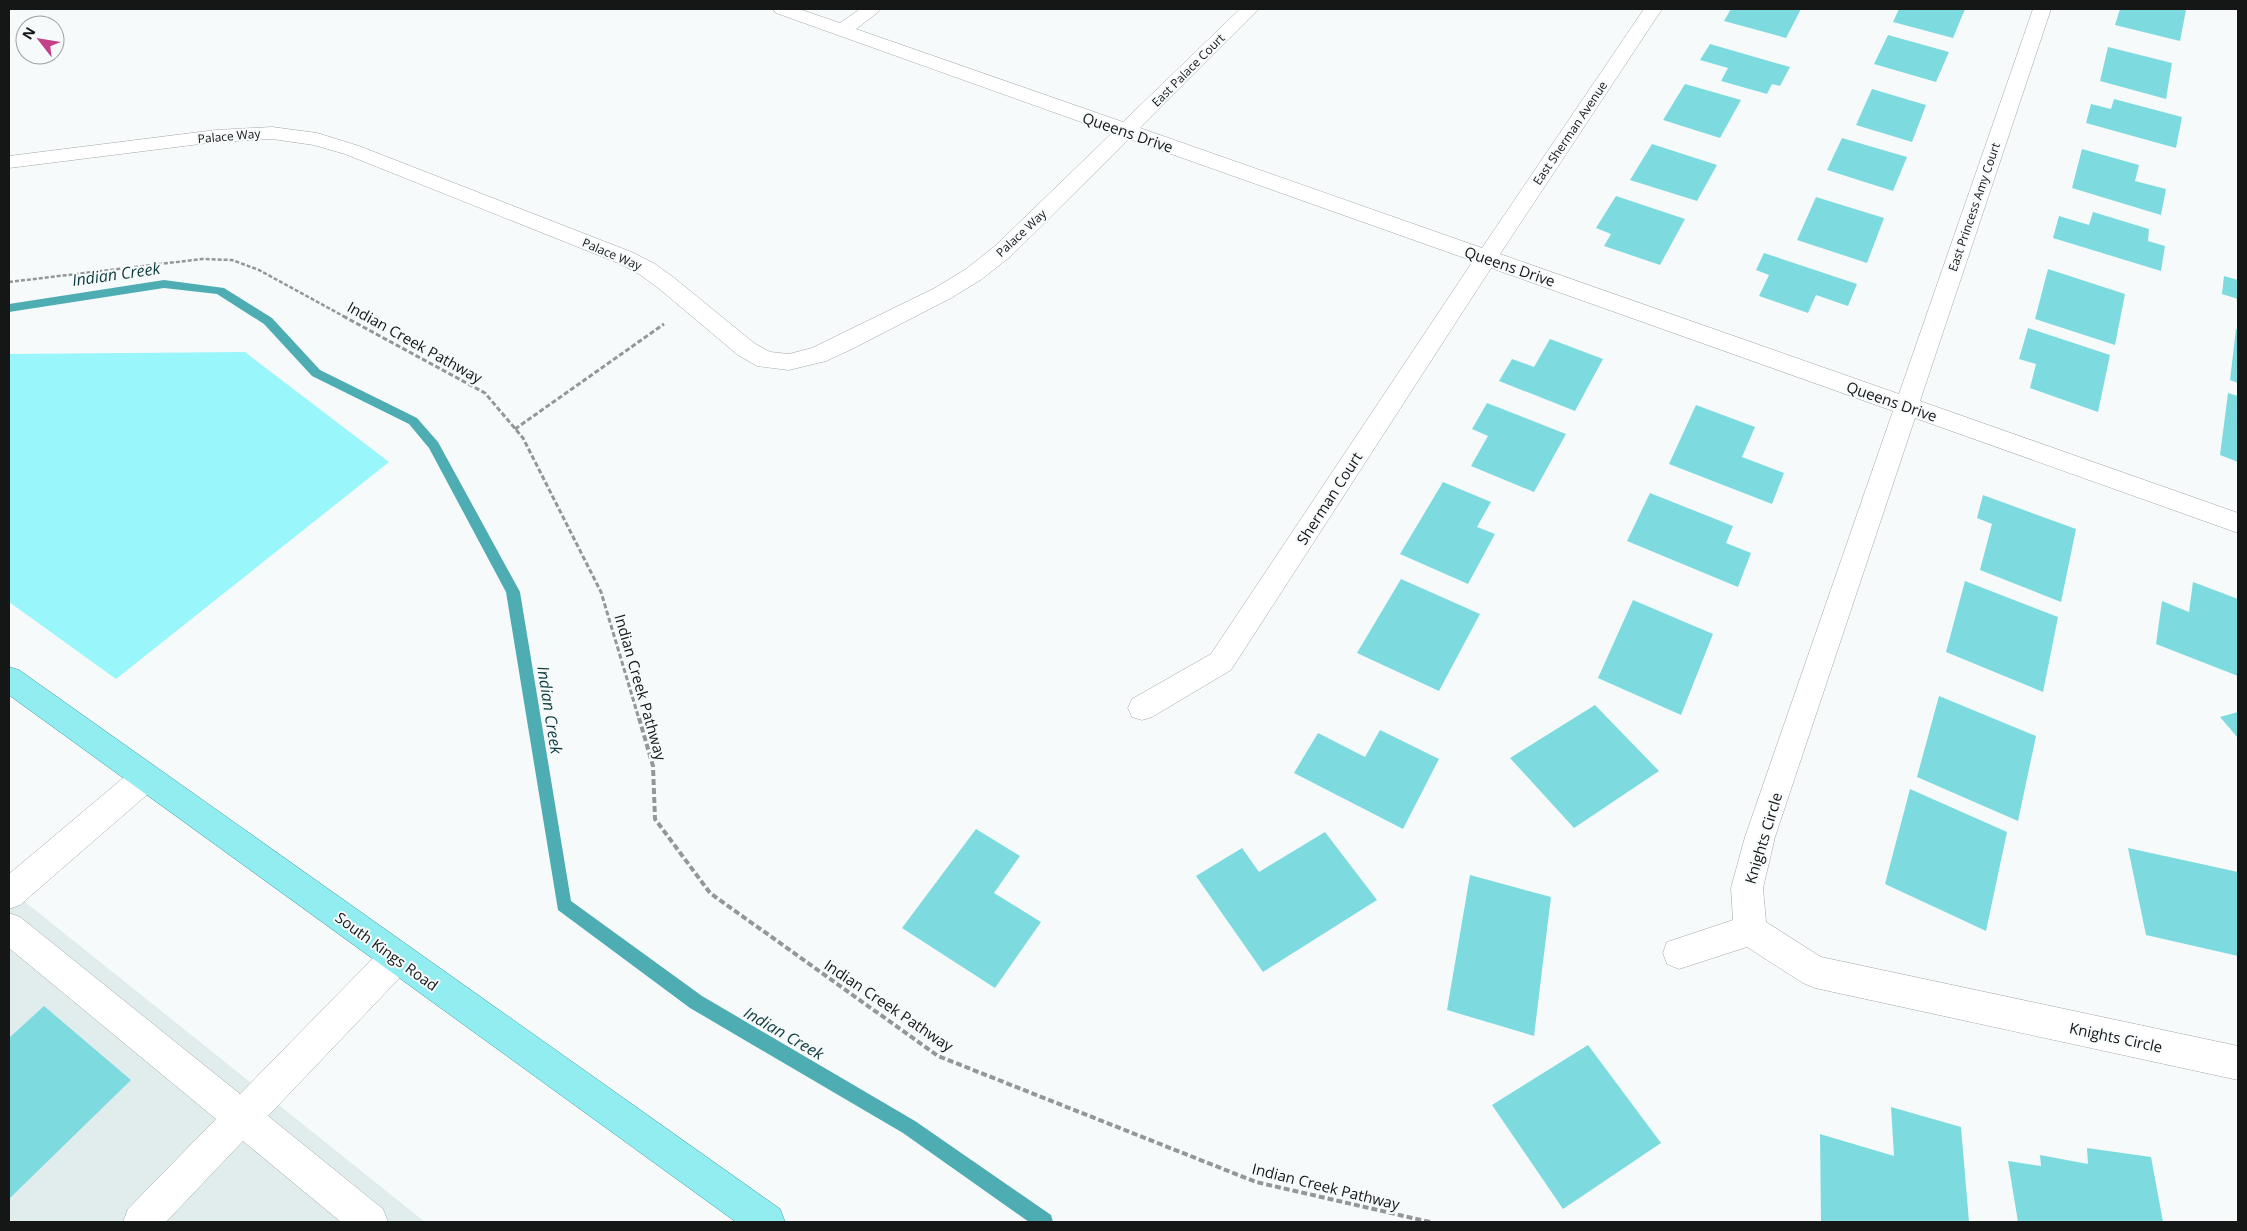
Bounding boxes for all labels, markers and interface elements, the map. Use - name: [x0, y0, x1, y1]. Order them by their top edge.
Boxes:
- north arrow: [15, 15, 65, 65]
- text: N: [17, 23, 40, 43]
- street label: East Palace Court: [1148, 30, 1228, 110]
- street label: East Sherman Avenue: [1529, 77, 1611, 188]
- street label: Queens Drive: [1080, 107, 1176, 157]
- street label: Palace Way: [197, 125, 262, 147]
- street label: East Princess Amy Court: [1944, 140, 2004, 274]
- street label: Palace Way: [992, 205, 1051, 261]
- street label: Palace Way: [580, 234, 645, 275]
- street label: Queens Drive: [1462, 241, 1558, 291]
- water label: Indian Creek: [71, 257, 163, 291]
- street label: Indian Creek Pathway: [344, 297, 486, 388]
- street label: Queens Drive: [1844, 376, 1940, 426]
- street label: Sherman Court: [1292, 448, 1366, 548]
- street label: Indian Creek Pathway: [611, 611, 672, 763]
- water label: Indian Creek: [532, 664, 568, 757]
- street label: Knights Circle: [1740, 790, 1786, 886]
- street label: South Kings Road: [332, 907, 442, 995]
- street label: Indian Creek Pathway: [821, 954, 958, 1056]
- water label: Indian Creek: [740, 1001, 829, 1065]
- street label: Knights Circle: [2068, 1017, 2164, 1057]
- street label: Indian Creek Pathway: [1250, 1158, 1402, 1214]

